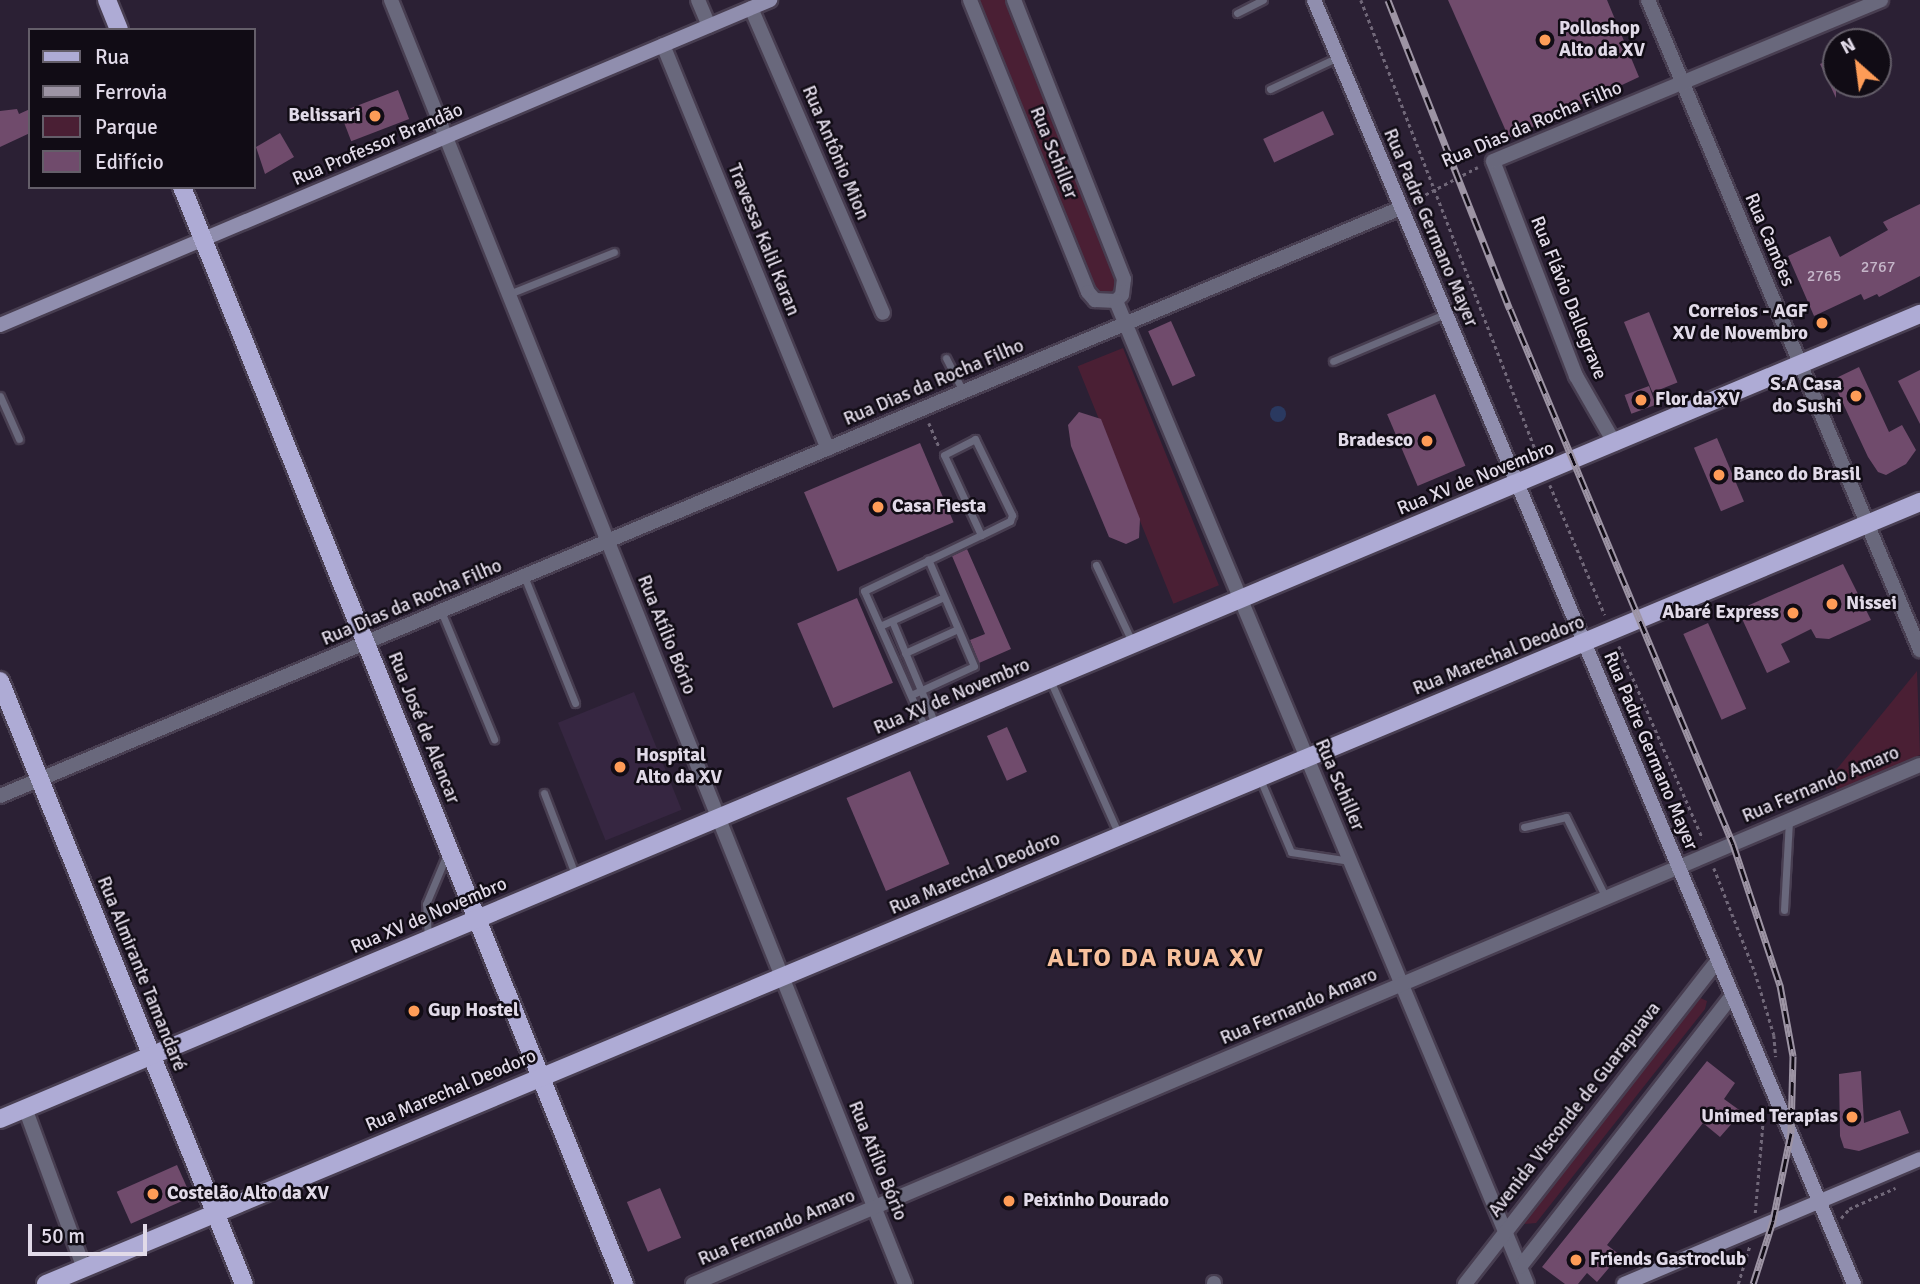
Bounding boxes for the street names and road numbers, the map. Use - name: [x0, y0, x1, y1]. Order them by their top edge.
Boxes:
- street label: Rua Dias da Rocha Filho: [1438, 77, 1626, 173]
- street label: Rua Antônio Mion: [796, 82, 874, 224]
- street label: Rua Professor Brandão: [289, 99, 467, 191]
- street label: Rua Schiller: [1024, 104, 1082, 202]
- street label: Rua Padre Germano Mayer: [1378, 125, 1482, 331]
- street label: Travessa Kalil Karan: [722, 161, 804, 319]
- street label: Rua Camões: [1739, 190, 1799, 290]
- street label: Rua Flávio Dallegrave: [1525, 213, 1611, 383]
- street label: Rua Dias da Rocha Filho: [840, 335, 1028, 431]
- street label: Rua XV de Novembro: [1394, 437, 1558, 521]
- street label: Rua Dias da Rocha Filho: [318, 555, 506, 651]
- street label: Rua Atílio Bório: [632, 572, 700, 698]
- street label: Rua Marechal Deodoro: [1410, 611, 1588, 701]
- street label: Rua Padre Germano Mayer: [1598, 648, 1702, 854]
- street label: Rua José de Alencar: [382, 649, 464, 807]
- street label: Rua XV de Novembro: [871, 654, 1033, 740]
- street label: Rua Schiller: [1309, 736, 1369, 834]
- street label: Rua Fernando Amaro: [1739, 742, 1903, 828]
- street label: Rua Marechal Deodoro: [886, 828, 1064, 920]
- street label: Rua Almirante Tamandaré: [91, 873, 191, 1075]
- street label: Rua XV de Novembro: [348, 873, 510, 959]
- street label: Rua Fernando Amaro: [1217, 964, 1381, 1050]
- street label: Avenida Visconde de Guarapuava: [1484, 998, 1666, 1222]
- street label: Rua Marechal Deodoro: [362, 1045, 540, 1137]
- street label: Rua Atílio Bório: [843, 1098, 911, 1224]
- street label: Rua Fernando Amaro: [695, 1185, 859, 1271]

